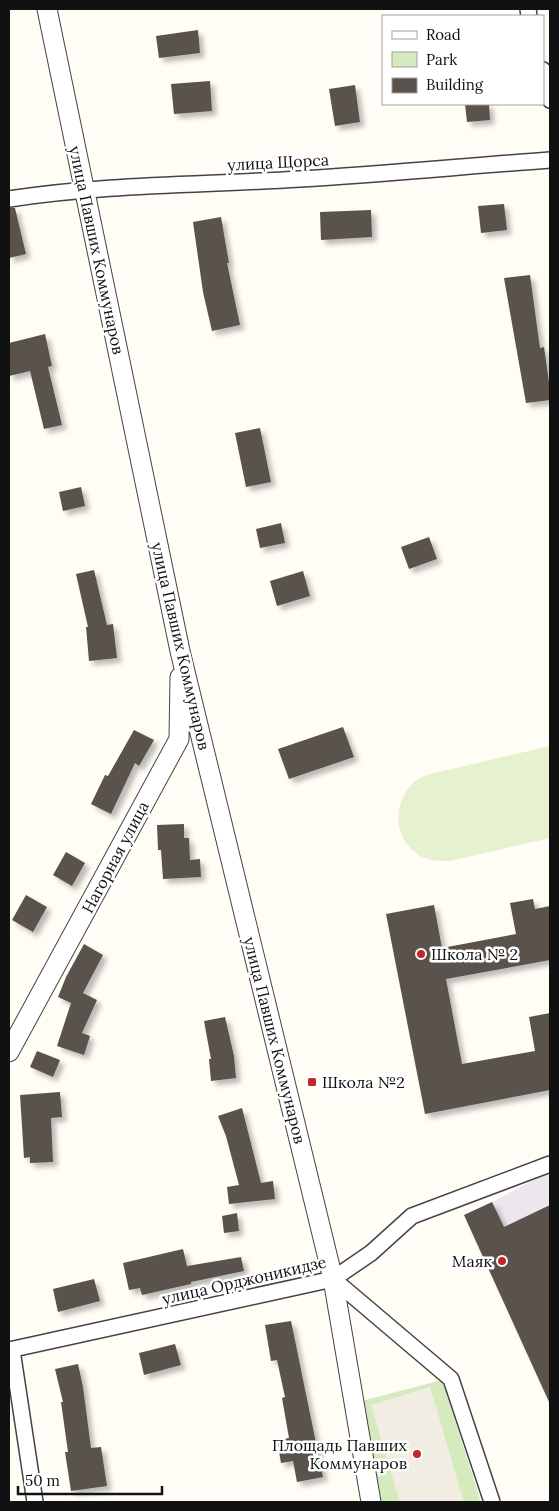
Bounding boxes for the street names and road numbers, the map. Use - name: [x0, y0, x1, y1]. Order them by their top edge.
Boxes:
- street label: улица Павших Коммунаров: [65, 144, 129, 356]
- street label: улица Щорса: [227, 149, 329, 175]
- street label: улица Павших Коммунаров: [147, 540, 215, 752]
- street label: Нагорная улица: [77, 798, 153, 916]
- street label: улица Павших Коммунаров: [240, 935, 310, 1145]
- street label: улица Орджоникидзе: [160, 1251, 328, 1309]

